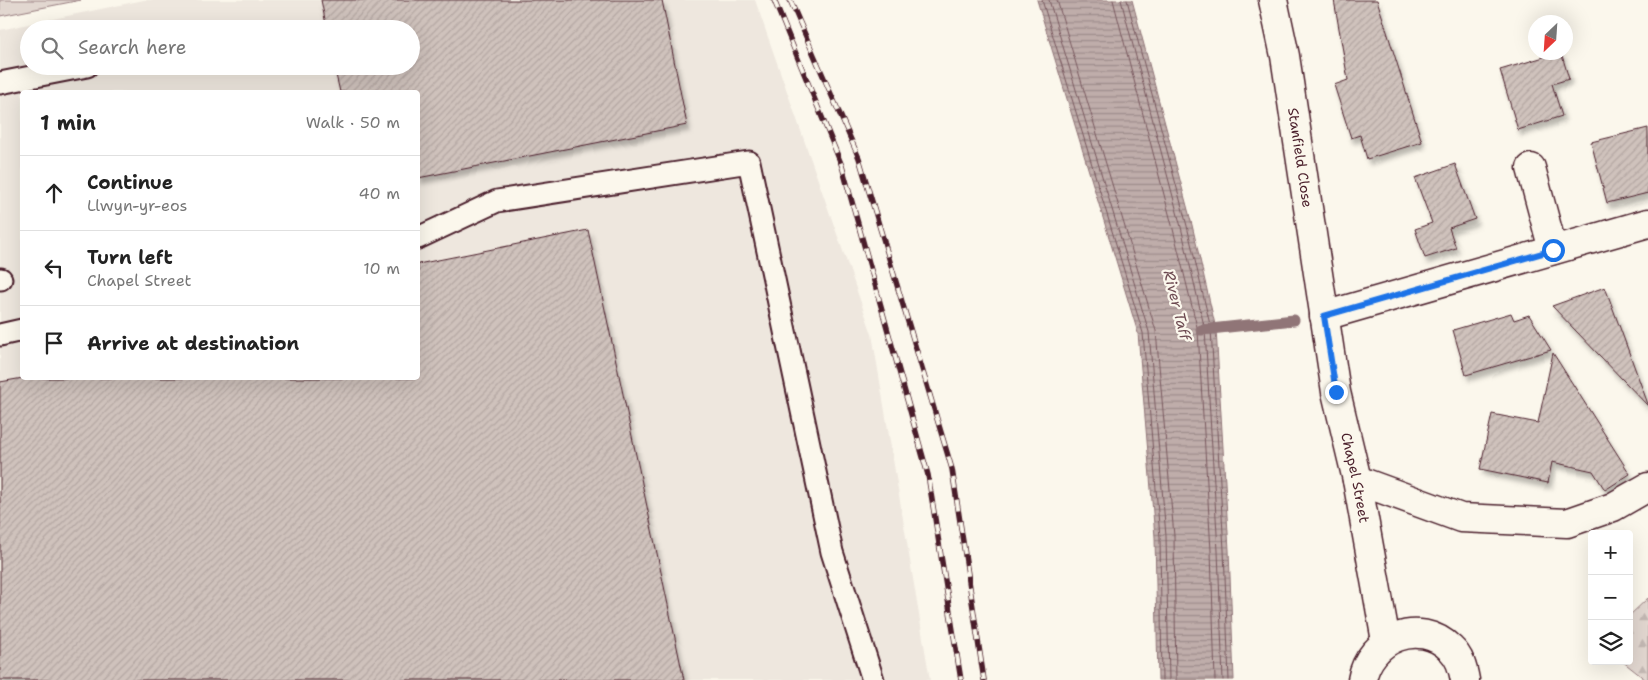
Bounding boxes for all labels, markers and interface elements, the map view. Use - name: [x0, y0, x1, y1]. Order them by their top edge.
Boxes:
- north arrow: [1528, 15, 1573, 60]
- search box: [20, 20, 420, 75]
- icon: search: [38, 34, 66, 62]
- text: Search here: [78, 35, 187, 60]
- street label: Stanfield Close: [1284, 106, 1317, 209]
- text: 1 min: [40, 109, 96, 137]
- text: Walk · 50 m: [306, 112, 400, 133]
- text: Continue: [87, 170, 173, 195]
- icon: ahead: [40, 179, 68, 207]
- text: 40 m: [358, 183, 400, 204]
- text: Llwyn-yr-eos: [87, 195, 187, 216]
- route start: [1542, 239, 1565, 262]
- text: Turn left: [87, 245, 173, 270]
- icon: left: [40, 254, 68, 282]
- text: 10 m: [363, 258, 400, 279]
- water label: River Taff: [1159, 268, 1196, 344]
- text: Chapel Street: [87, 270, 192, 291]
- icon: arrive: [40, 329, 68, 357]
- text: Arrive at destination: [87, 331, 299, 356]
- route end: [1325, 381, 1348, 404]
- street label: Chapel Street: [1337, 431, 1374, 524]
- map controls: [1588, 530, 1633, 665]
- button: +: [1588, 530, 1633, 575]
- button: −: [1588, 575, 1633, 620]
- button: layers: [1588, 620, 1633, 665]

